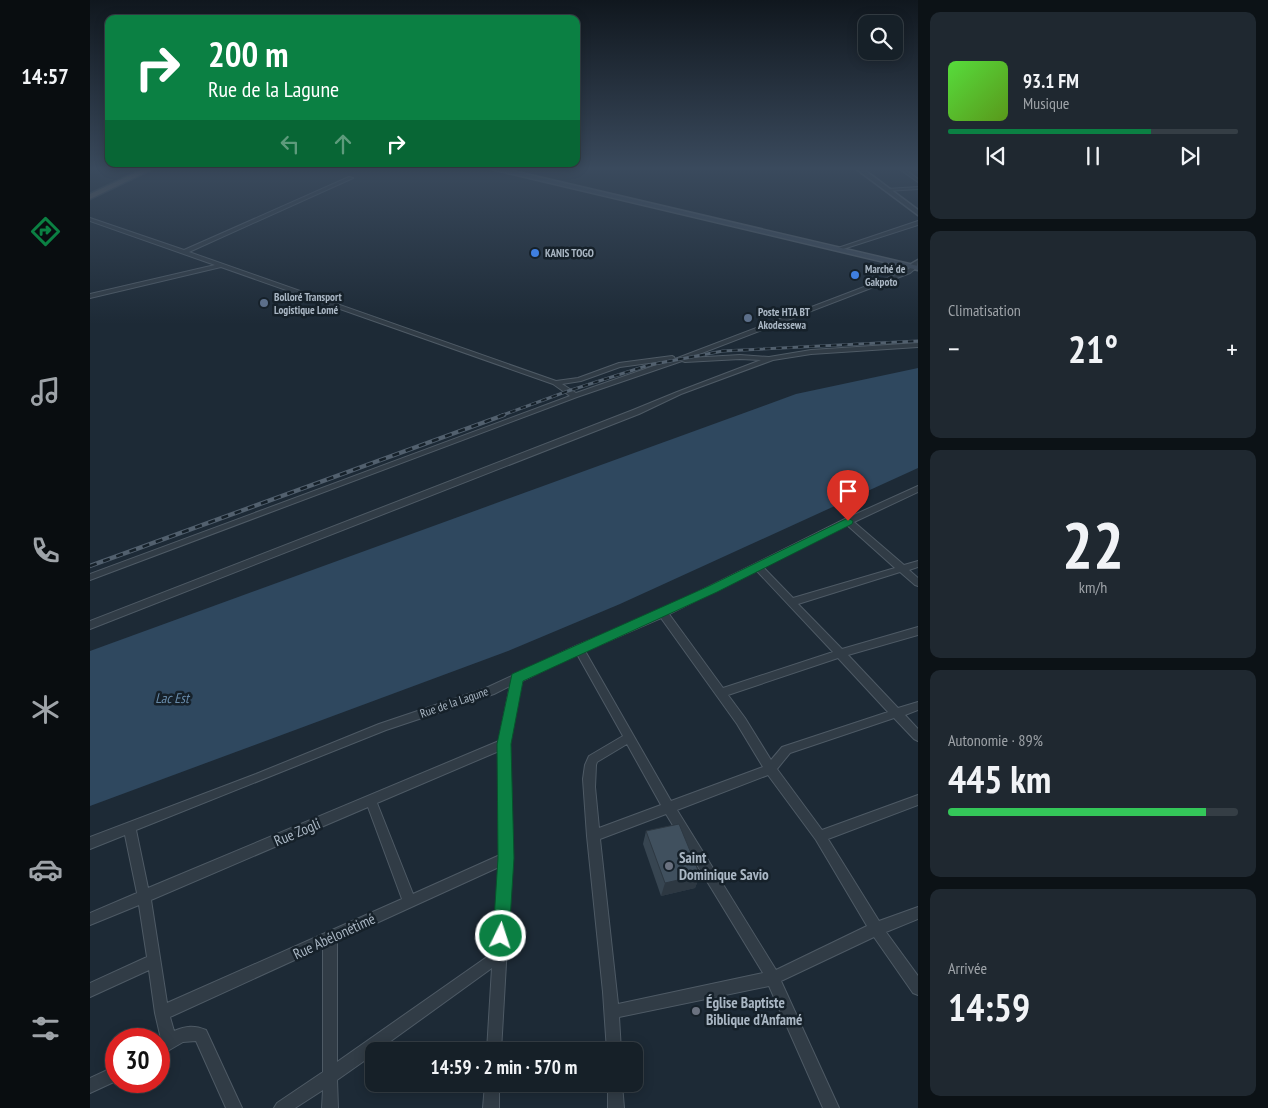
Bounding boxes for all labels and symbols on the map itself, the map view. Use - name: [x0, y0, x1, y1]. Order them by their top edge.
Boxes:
- place label: KANIS TOGO: [545, 246, 594, 260]
- marker: KANIS TOGO: [529, 247, 541, 259]
- place label: Marché de Gakpoto: [865, 262, 906, 289]
- marker: Marché de Gakpoto: [849, 269, 861, 281]
- place label: Bolloré Transport Logistique Lomé: [274, 290, 343, 317]
- marker: Bolloré Transport Logistique Lomé: [258, 297, 270, 309]
- place label: Poste HTA BT Akodessewa: [757, 305, 811, 332]
- marker: Poste HTA BT Akodessewa: [742, 312, 754, 324]
- pin: [827, 470, 869, 521]
- street label: Rue de la Lagune: [418, 683, 490, 721]
- water label: Lac Est: [155, 689, 191, 707]
- street label: Rue Zogli: [271, 814, 323, 850]
- place label: Saint Dominique Savio: [679, 848, 769, 884]
- marker: Saint Dominique Savio: [663, 860, 675, 872]
- street label: Rue Abélonétimé: [290, 909, 378, 963]
- position arrow: [474, 909, 526, 961]
- place label: Église Baptiste Biblique d'Anfamé: [706, 993, 802, 1029]
- marker: Église Baptiste Biblique d'Anfamé: [690, 1005, 702, 1017]
- speed limit sign: 30: [105, 1028, 170, 1093]

